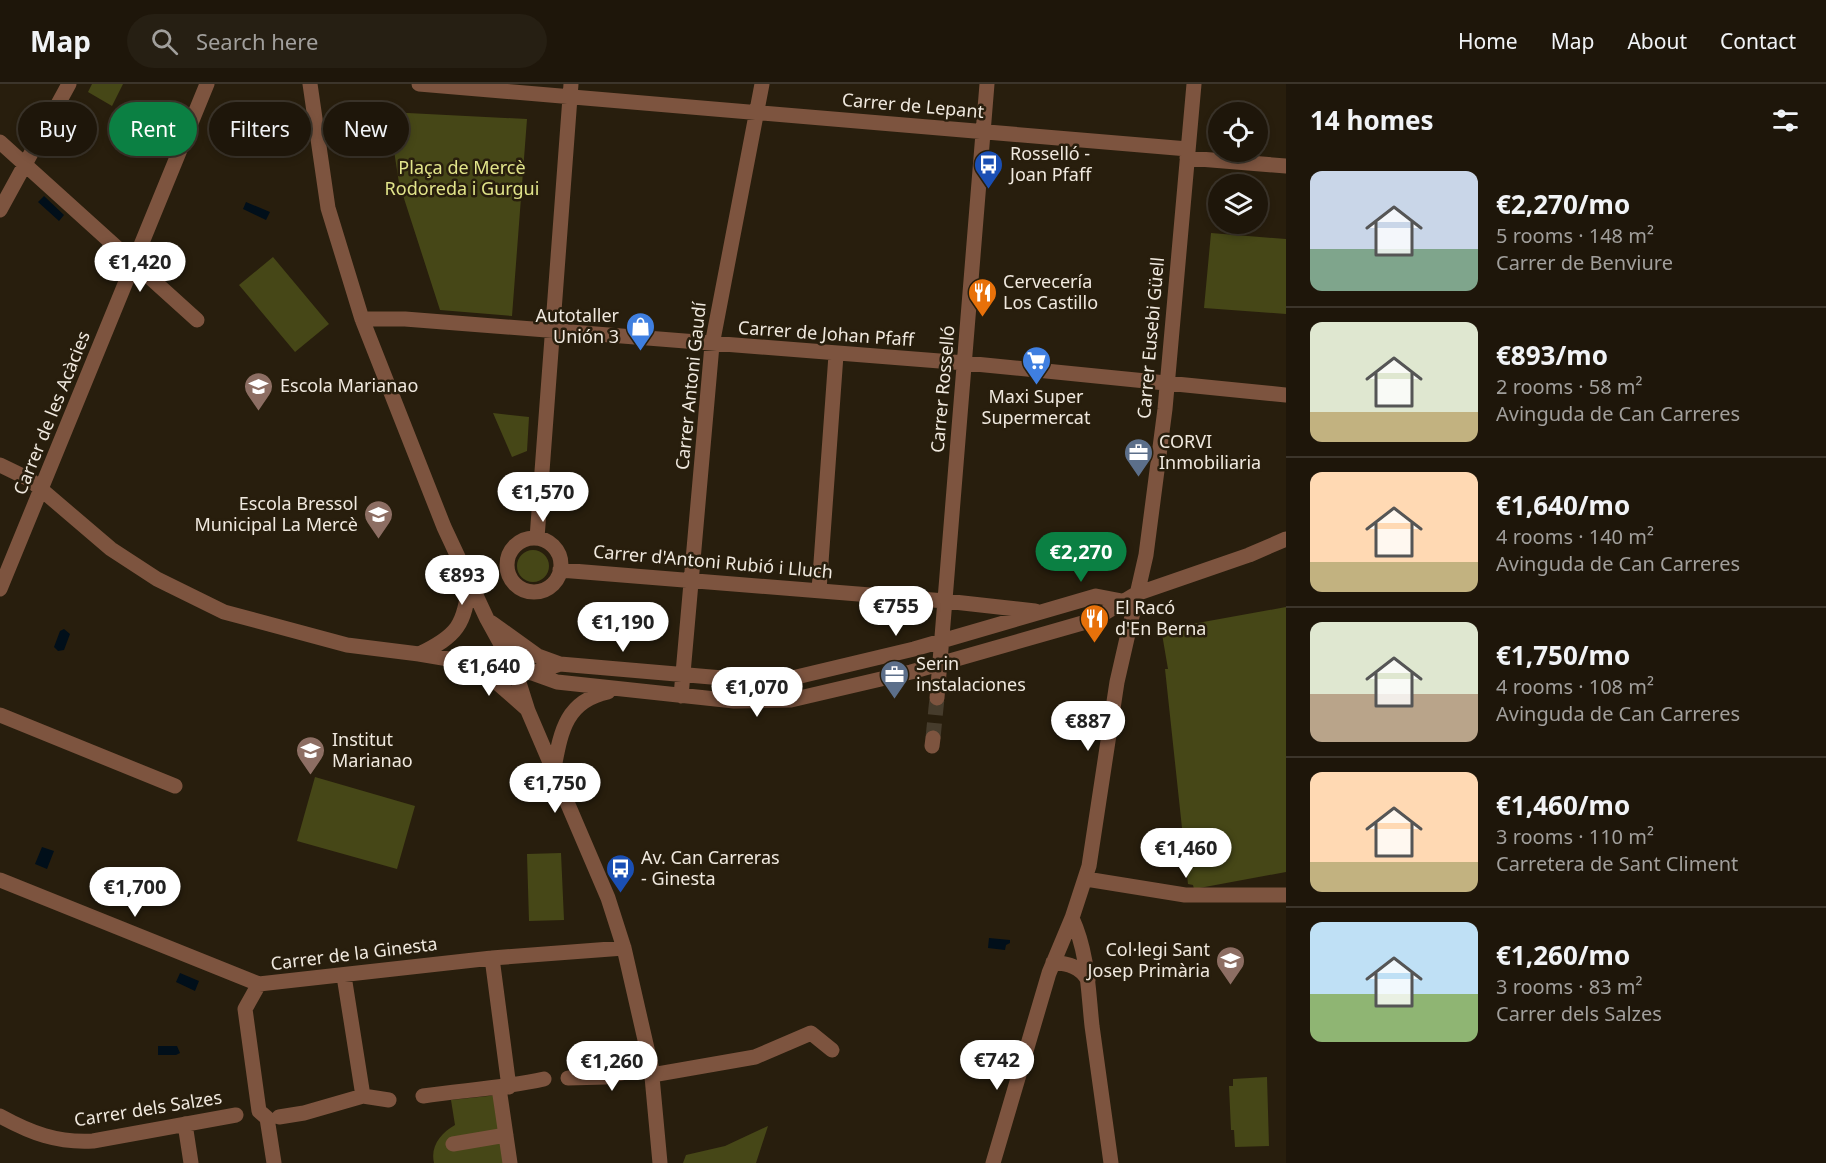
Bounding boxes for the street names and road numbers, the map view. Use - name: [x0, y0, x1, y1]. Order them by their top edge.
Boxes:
- street label: Carrer de Lepant: [841, 87, 986, 123]
- street label: Carrer Eusebi Güell: [1131, 256, 1169, 420]
- street label: Carrer Antoni Gaudí: [669, 300, 711, 471]
- street label: Carrer de Johan Pfaff: [737, 315, 917, 351]
- street label: Carrer Rosselló: [924, 324, 960, 454]
- street label: Carrer de les Acàcies: [7, 327, 95, 498]
- street label: Carrer d'Antoni Rubió i Lluch: [592, 539, 834, 583]
- street label: Carrer de la Ginesta: [269, 931, 439, 975]
- street label: Carrer dels Salzes: [72, 1084, 223, 1132]

